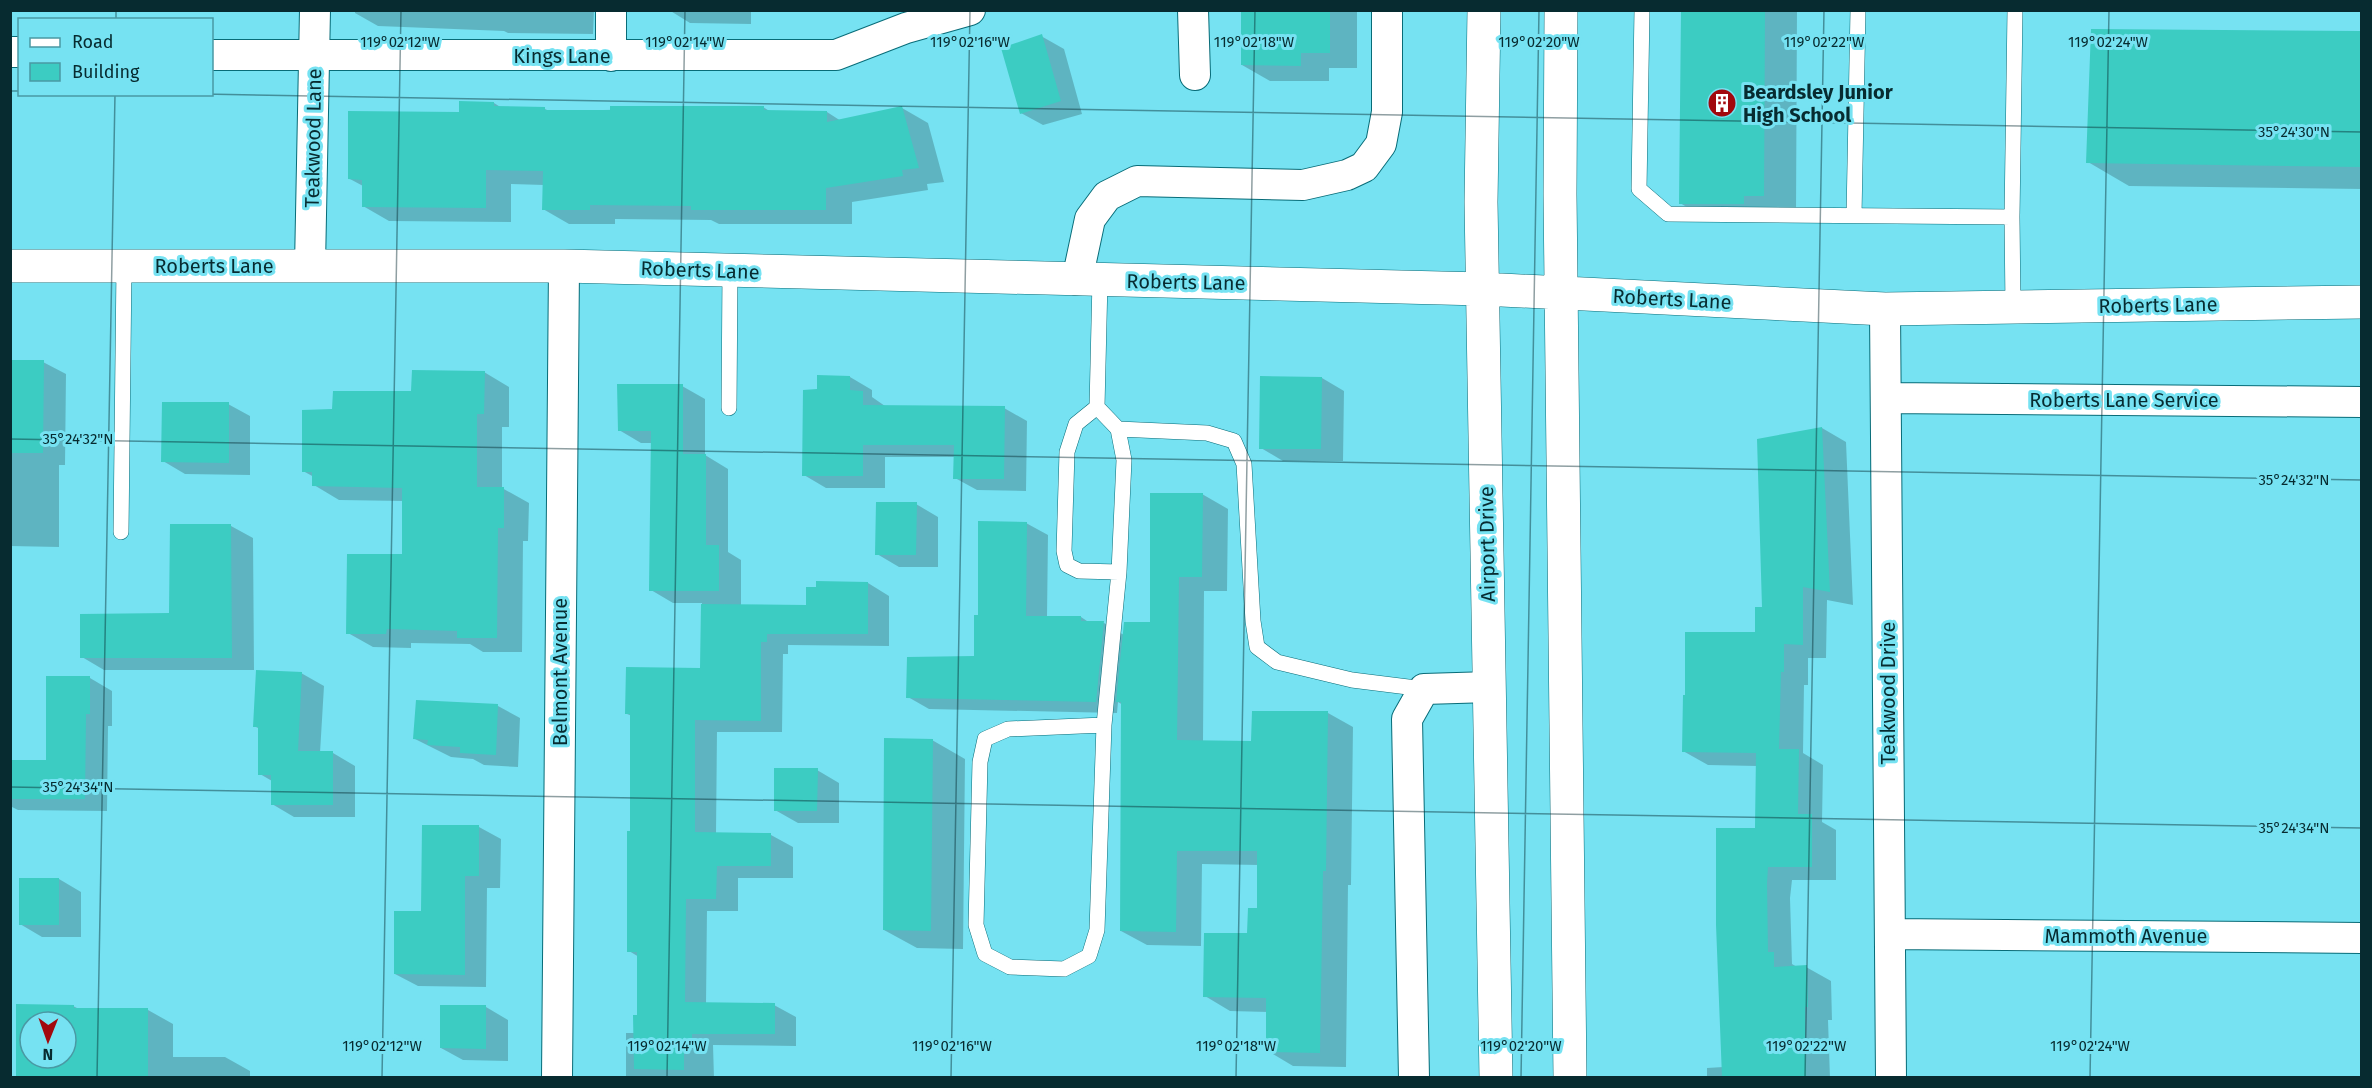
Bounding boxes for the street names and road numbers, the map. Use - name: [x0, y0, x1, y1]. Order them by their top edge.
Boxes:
- street label: Kings Lane: [513, 44, 611, 68]
- street label: Teakwood Lane: [300, 68, 326, 208]
- street label: Roberts Lane: [154, 254, 274, 278]
- street label: Roberts Lane: [640, 256, 760, 284]
- street label: Roberts Lane: [1126, 269, 1246, 295]
- street label: Roberts Lane: [1612, 284, 1732, 314]
- street label: Roberts Lane: [2098, 292, 2218, 318]
- street label: Roberts Lane Service: [2029, 388, 2219, 412]
- street label: Airport Drive: [1474, 486, 1500, 602]
- street label: Belmont Avenue: [548, 598, 572, 746]
- street label: Teakwood Drive: [1876, 622, 1900, 764]
- street label: Mammoth Avenue: [2044, 924, 2208, 948]

